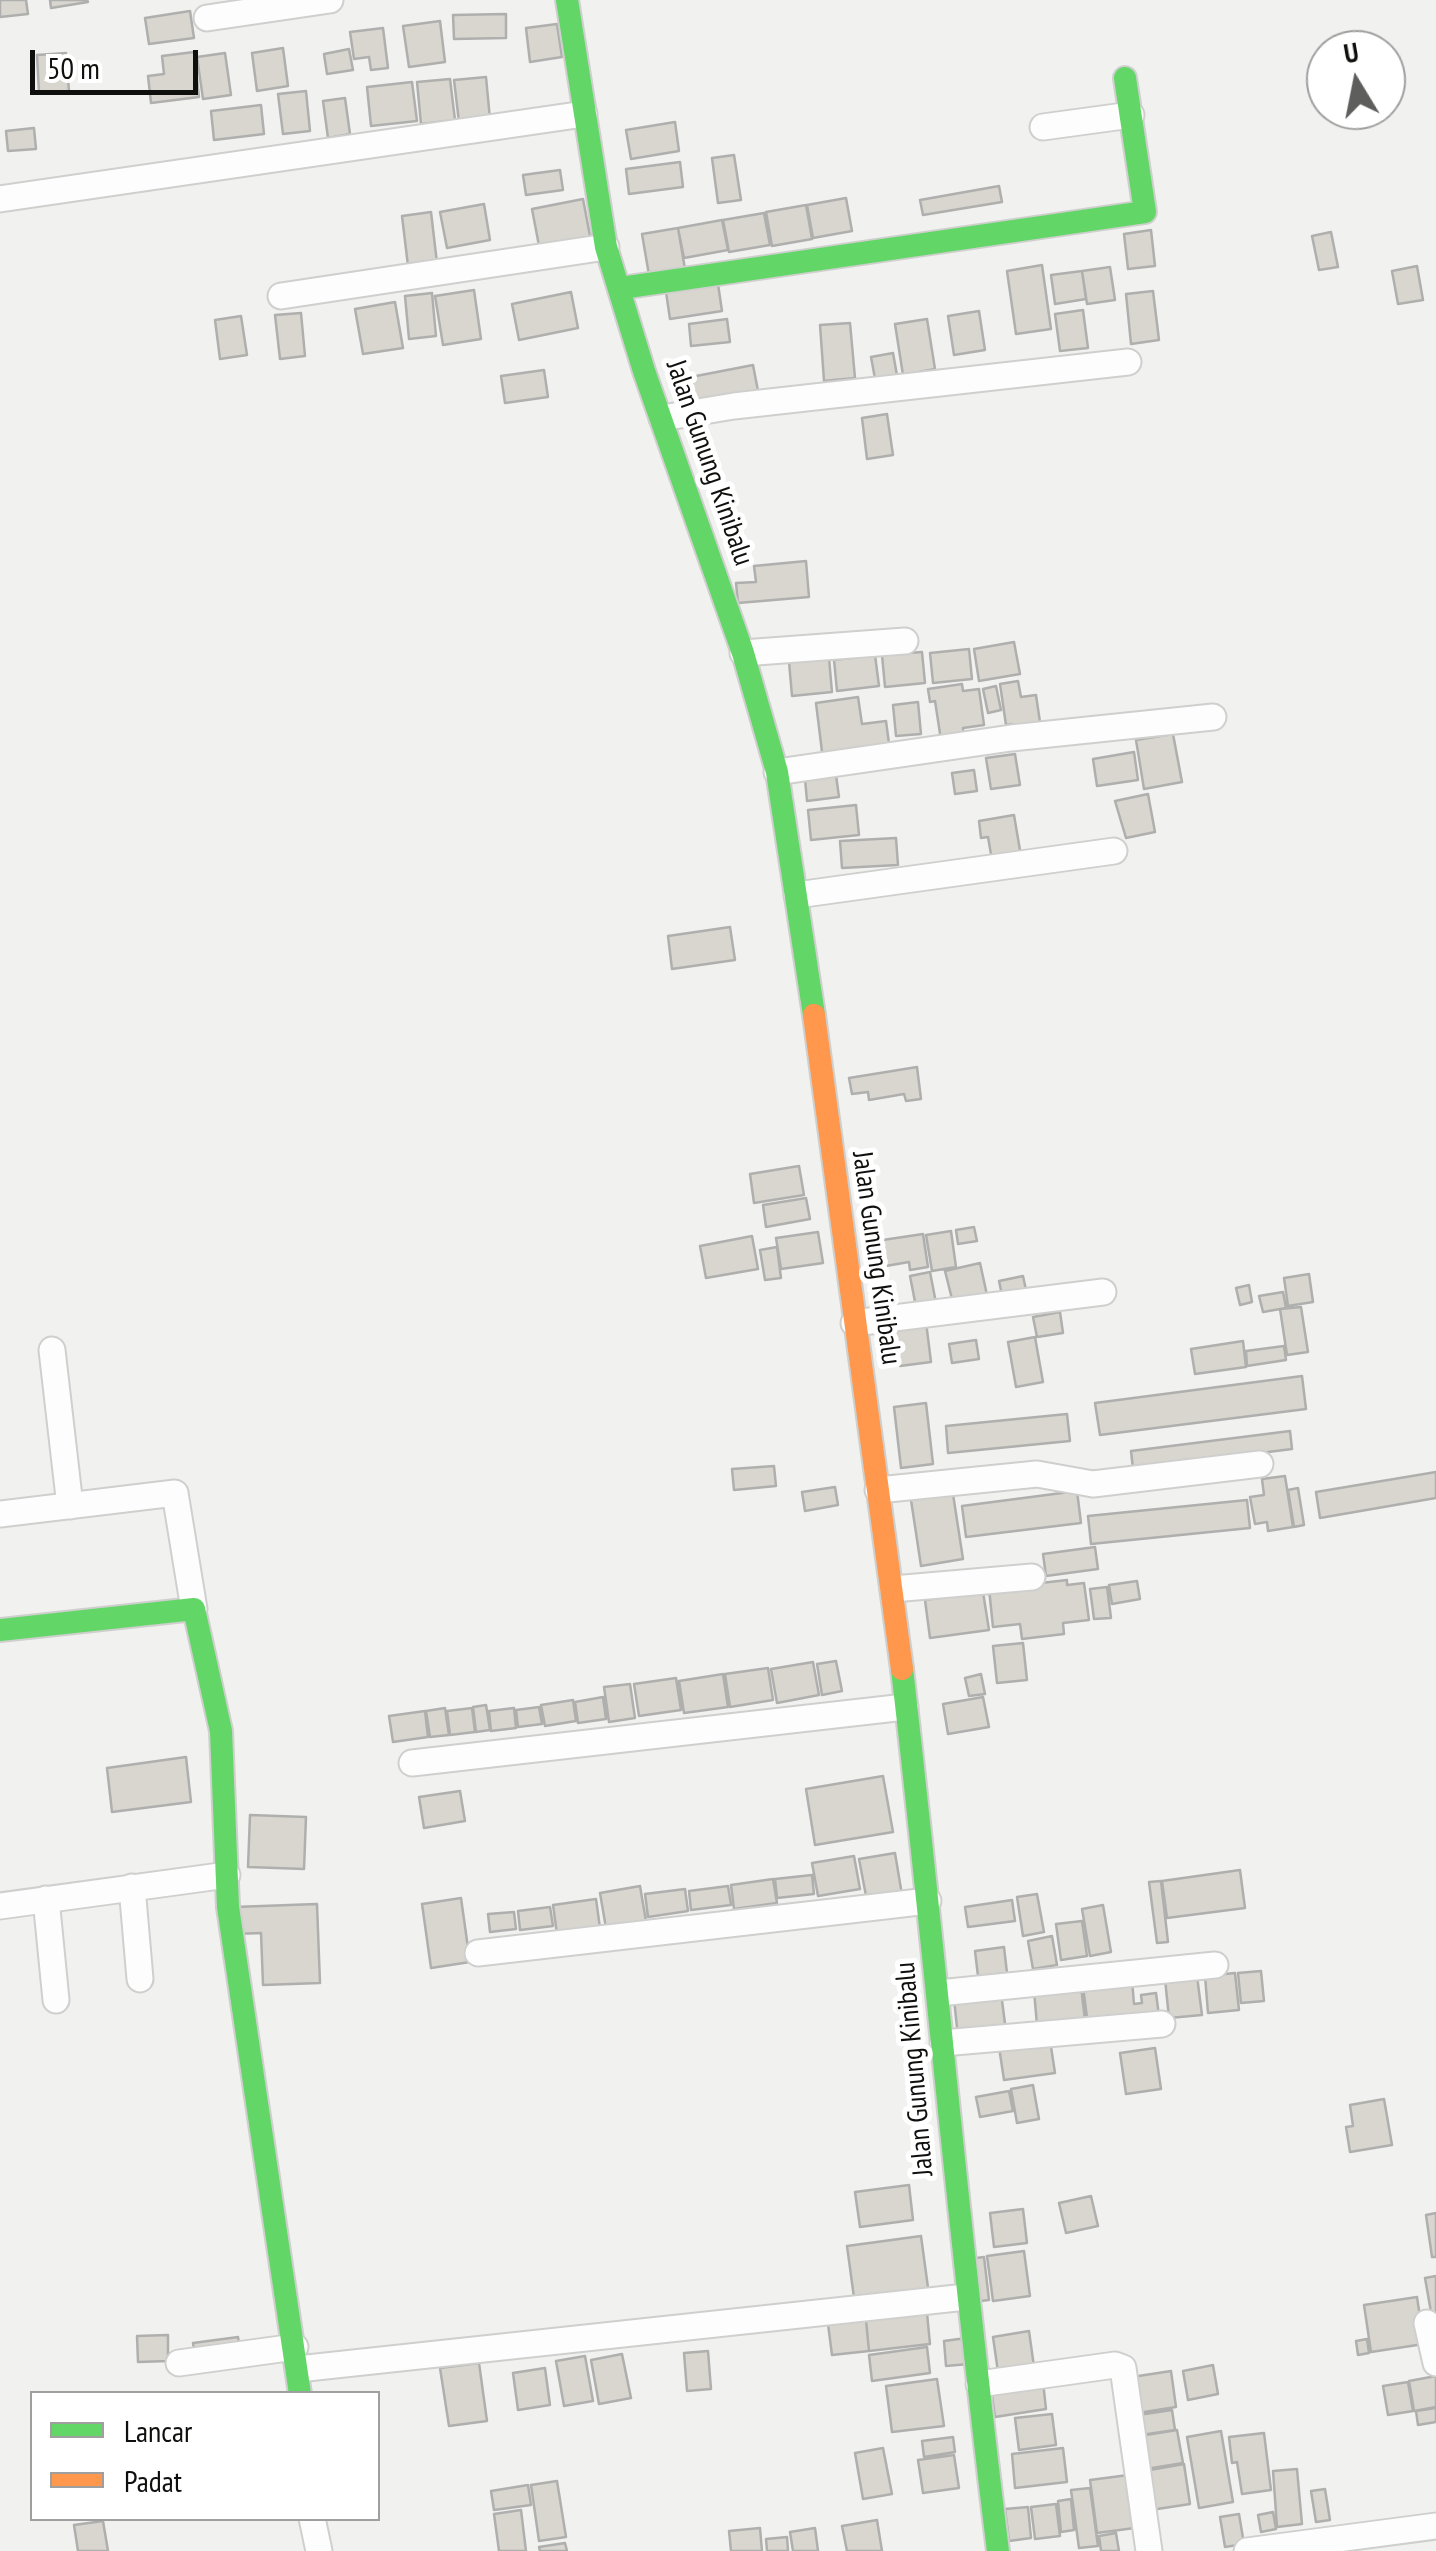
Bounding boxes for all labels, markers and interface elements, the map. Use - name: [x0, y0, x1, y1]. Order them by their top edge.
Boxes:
- scale bar: [35, 30, 202, 92]
- north arrow: [1306, 30, 1406, 130]
- text: U: [1341, 32, 1361, 71]
- text: 50 m: [47, 48, 100, 87]
- street label: Jalan Gunung Kinibalu: [658, 356, 760, 570]
- street label: Jalan Gunung Kinibalu: [844, 1149, 908, 1367]
- street label: Jalan Gunung Kinibalu: [889, 1961, 941, 2177]
- legend: [30, 2391, 380, 2521]
- text: Lancar: [124, 2411, 192, 2450]
- text: Padat: [124, 2461, 182, 2500]

